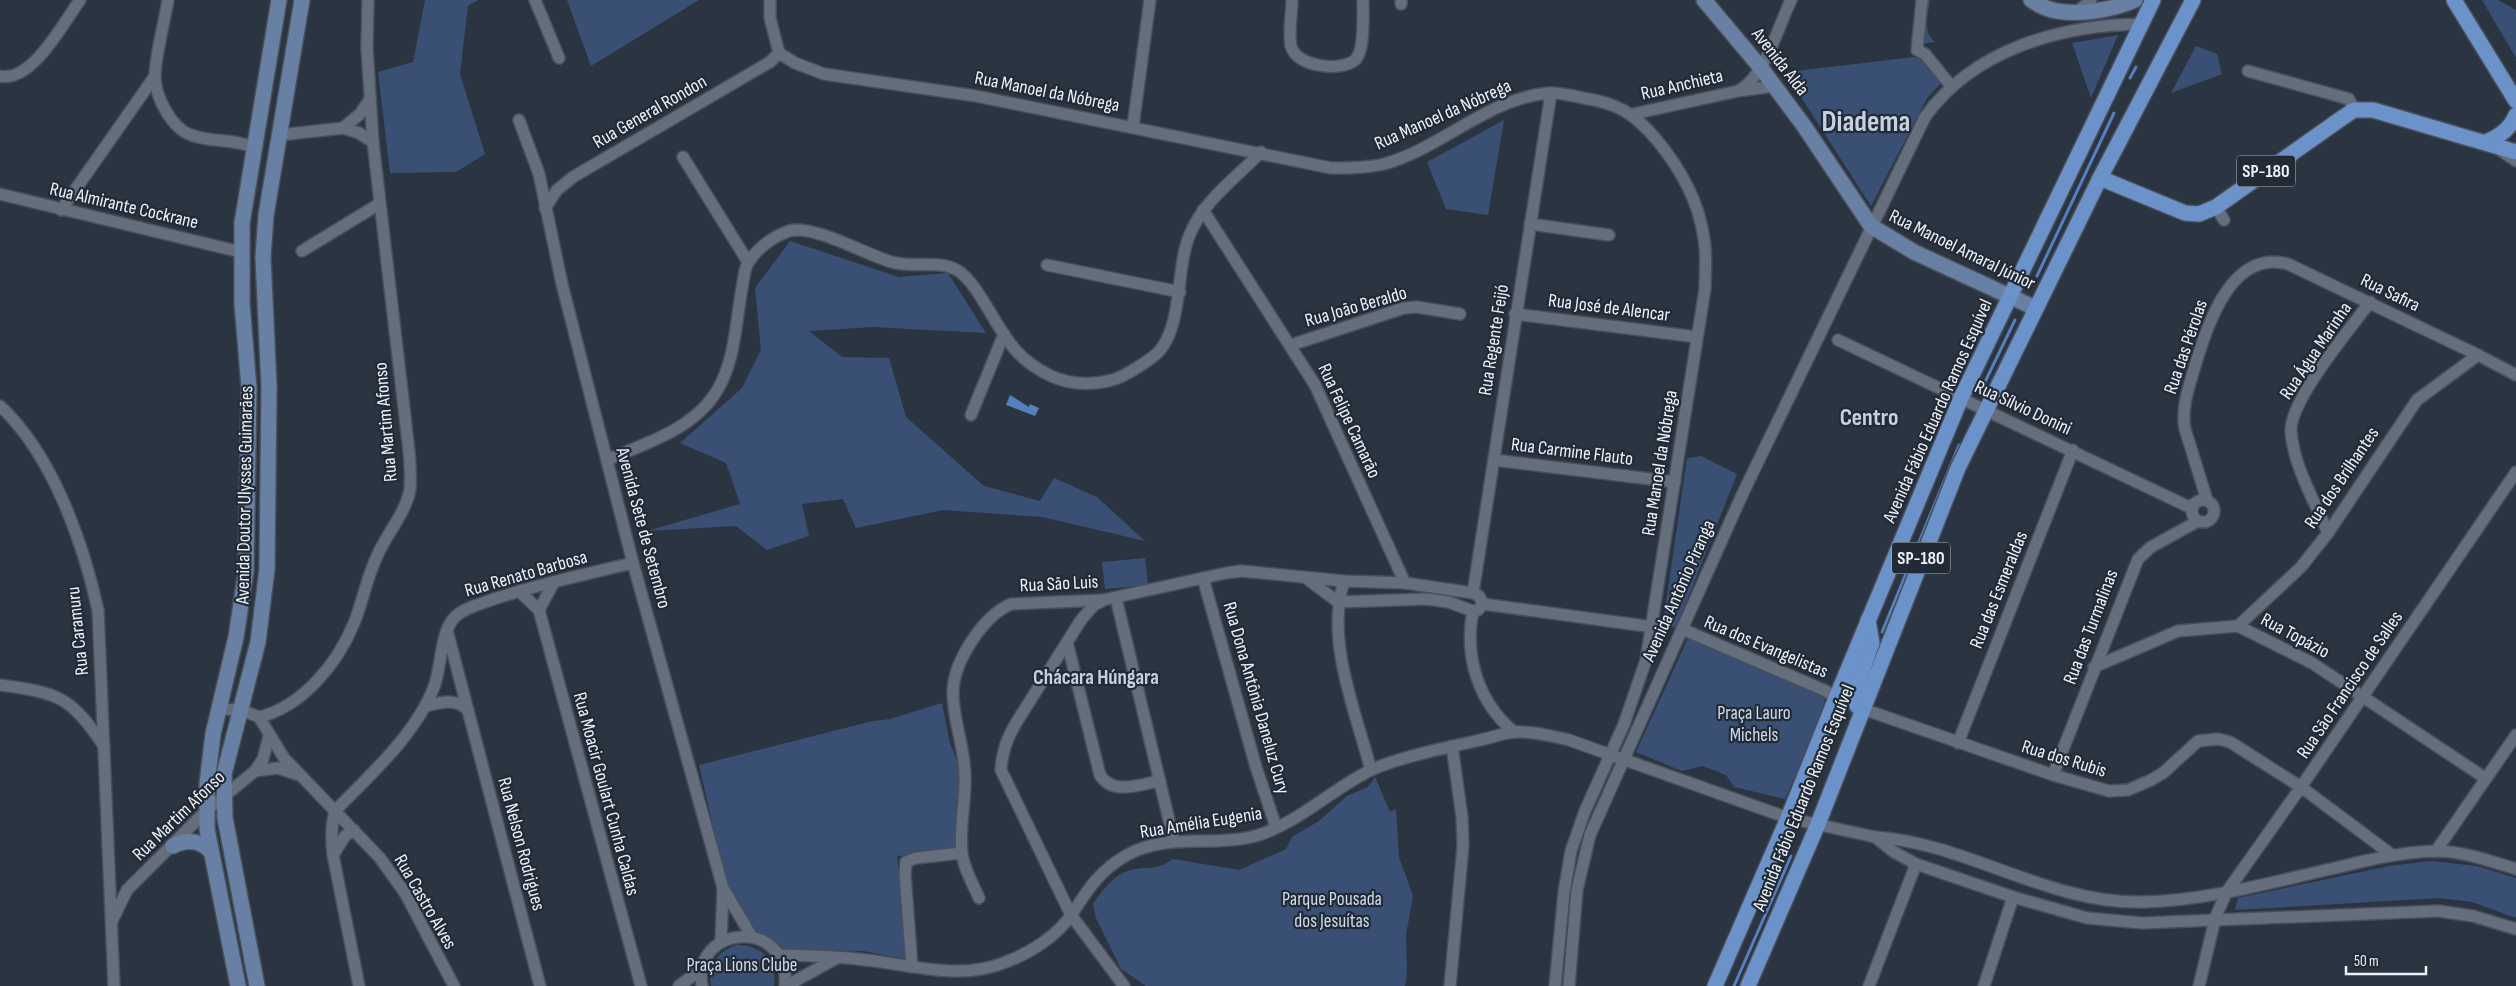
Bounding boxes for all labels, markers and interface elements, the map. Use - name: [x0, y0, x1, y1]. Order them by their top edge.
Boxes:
- street label: Avenida Alda: [1746, 23, 1814, 101]
- street label: Rua Anchieta: [1639, 64, 1725, 106]
- street label: Rua Manoel da Nóbrega: [973, 67, 1121, 117]
- street label: Rua General Rondon: [589, 70, 711, 154]
- street label: Rua Manoel da Nóbrega: [1371, 75, 1515, 155]
- district label: Diadema: [1822, 105, 1910, 140]
- road number: SP-180: [2237, 156, 2295, 187]
- street label: Rua Almirante Cockrane: [47, 178, 201, 234]
- street label: Rua Manoel Amaral Júnior: [1885, 205, 2039, 296]
- street label: Rua Safira: [2357, 269, 2423, 317]
- street label: Rua João Beraldo: [1302, 281, 1410, 333]
- street label: Rua Regente Feijó: [1474, 283, 1514, 397]
- street label: Rua José de Alencar: [1547, 289, 1672, 327]
- street label: Avenida Fábio Eduardo Ramos Esquível: [1878, 296, 1998, 527]
- street label: Rua das Pérolas: [2159, 297, 2213, 397]
- street label: Rua Água Marinha: [2275, 298, 2357, 404]
- street label: Rua Felipe Camarão: [1312, 360, 1386, 482]
- street label: Rua Martim Afonso: [369, 361, 403, 483]
- street label: Rua Sílvio Donini: [1971, 375, 2075, 441]
- street label: Avenida Doutor Ulysses Guimarães: [232, 385, 258, 605]
- street label: Rua Manoel da Nóbrega: [1637, 389, 1683, 537]
- district label: Centro: [1840, 403, 1898, 432]
- street label: Rua dos Brilhantes: [2300, 423, 2384, 533]
- street label: Rua Carmine Flauto: [1510, 433, 1634, 471]
- street label: Avenida Sete de Setembro: [610, 444, 676, 611]
- street label: Avenida Antônio Piranga: [1637, 517, 1720, 666]
- street label: Rua das Esmeraldas: [1965, 528, 2033, 652]
- road number: SP-180: [1892, 542, 1950, 574]
- street label: Rua Renato Barbosa: [462, 546, 590, 602]
- street label: Rua das Turmalinas: [2059, 566, 2124, 688]
- street label: Rua São Luis: [1019, 570, 1099, 598]
- street label: Rua Caramuru: [62, 585, 94, 677]
- street label: Rua Dona Antônia Daneluz Cury: [1218, 599, 1295, 797]
- street label: Rua São Francisco de Salles: [2292, 607, 2408, 763]
- street label: Rua Topázio: [2257, 608, 2333, 664]
- street label: Rua dos Evangelistas: [1701, 611, 1832, 684]
- district label: Chácara Húngara: [1033, 665, 1159, 690]
- street label: Avenida Fábio Eduardo Ramos Esquível: [1748, 681, 1860, 916]
- street label: Rua Moacir Goulart Cunha Caldas: [568, 690, 644, 898]
- park label: Praça Lauro Michels: [1717, 702, 1791, 747]
- street label: Rua dos Rubis: [2019, 735, 2109, 783]
- street label: Rua Martim Afonso: [128, 766, 230, 866]
- street label: Rua Nelson Rodrigues: [492, 775, 550, 913]
- street label: Rua Amélia Eugenia: [1138, 802, 1264, 844]
- street label: Rua Castro Alves: [389, 851, 461, 954]
- park label: Parque Pousada dos Jesuítas: [1282, 888, 1382, 933]
- scale bar: [2346, 944, 2426, 976]
- text: 50 m: [2354, 952, 2379, 971]
- park label: Praça Lions Clube: [687, 954, 797, 977]

